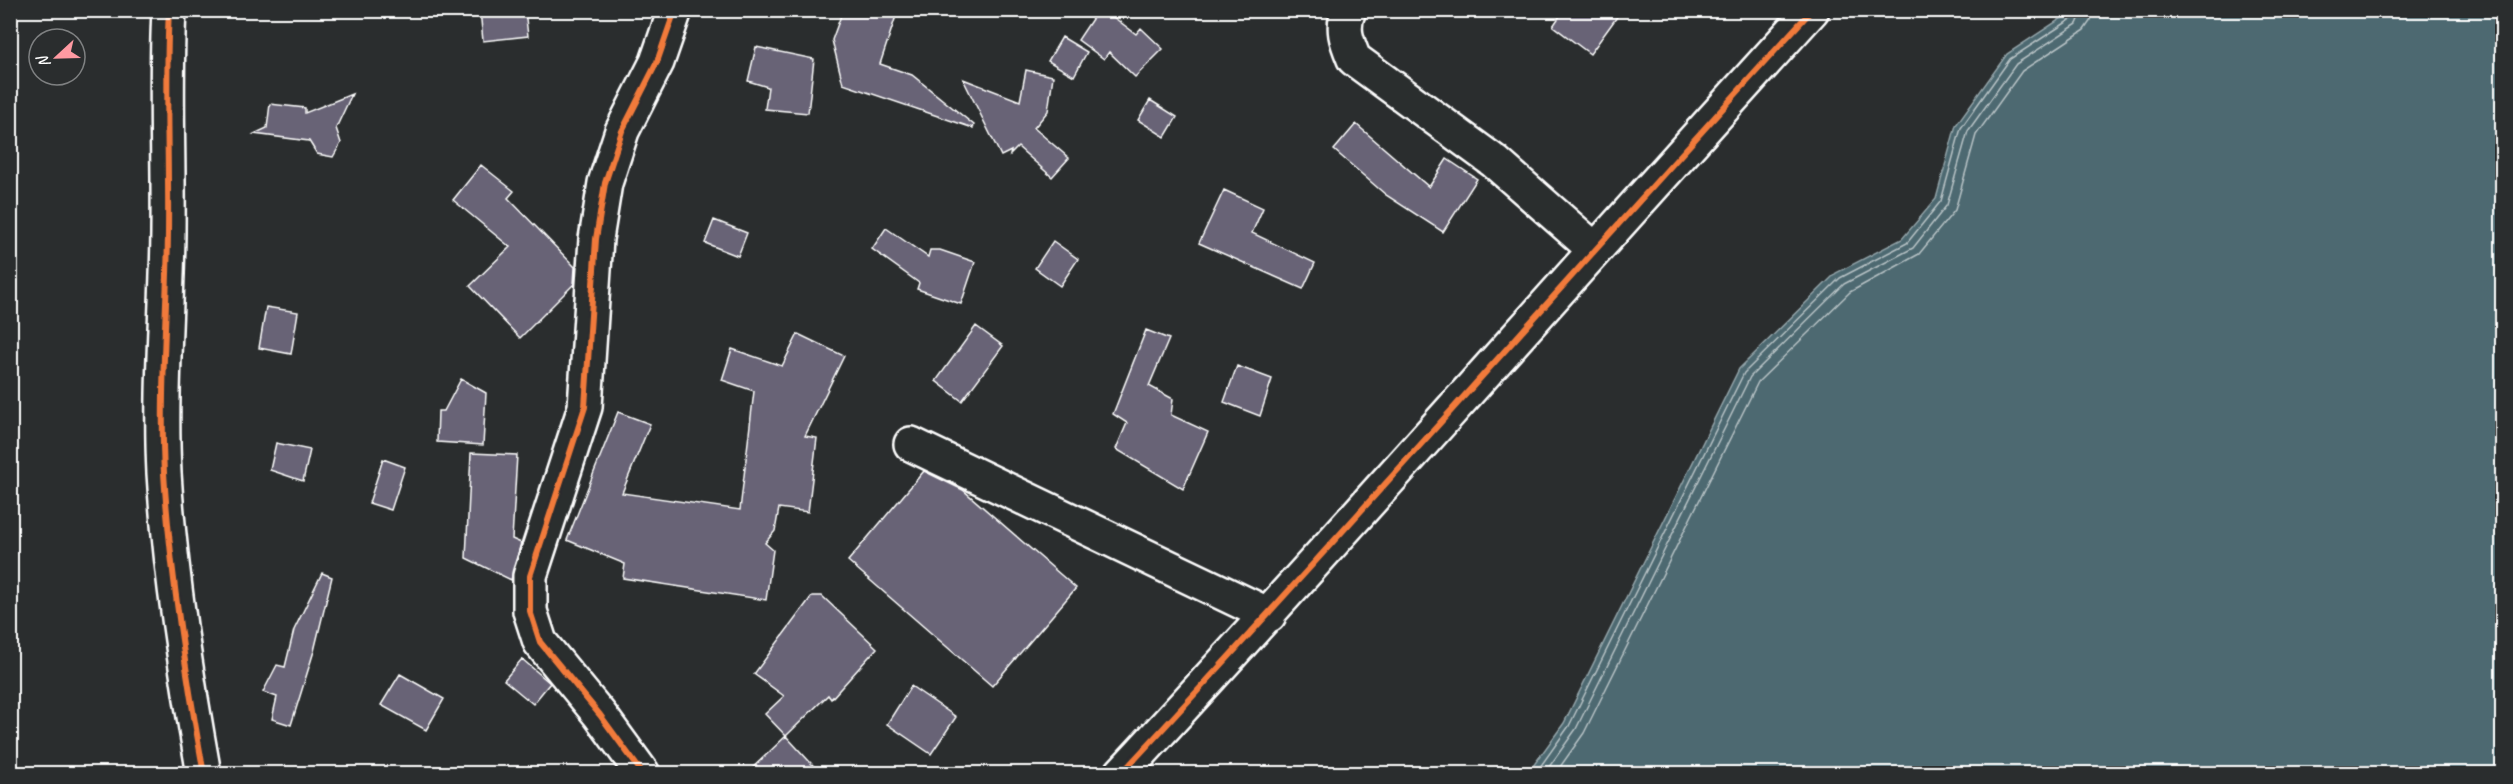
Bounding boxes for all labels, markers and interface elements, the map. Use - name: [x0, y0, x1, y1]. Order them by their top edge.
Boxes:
- north arrow: [27, 27, 87, 87]
- text: N: [32, 51, 55, 71]

